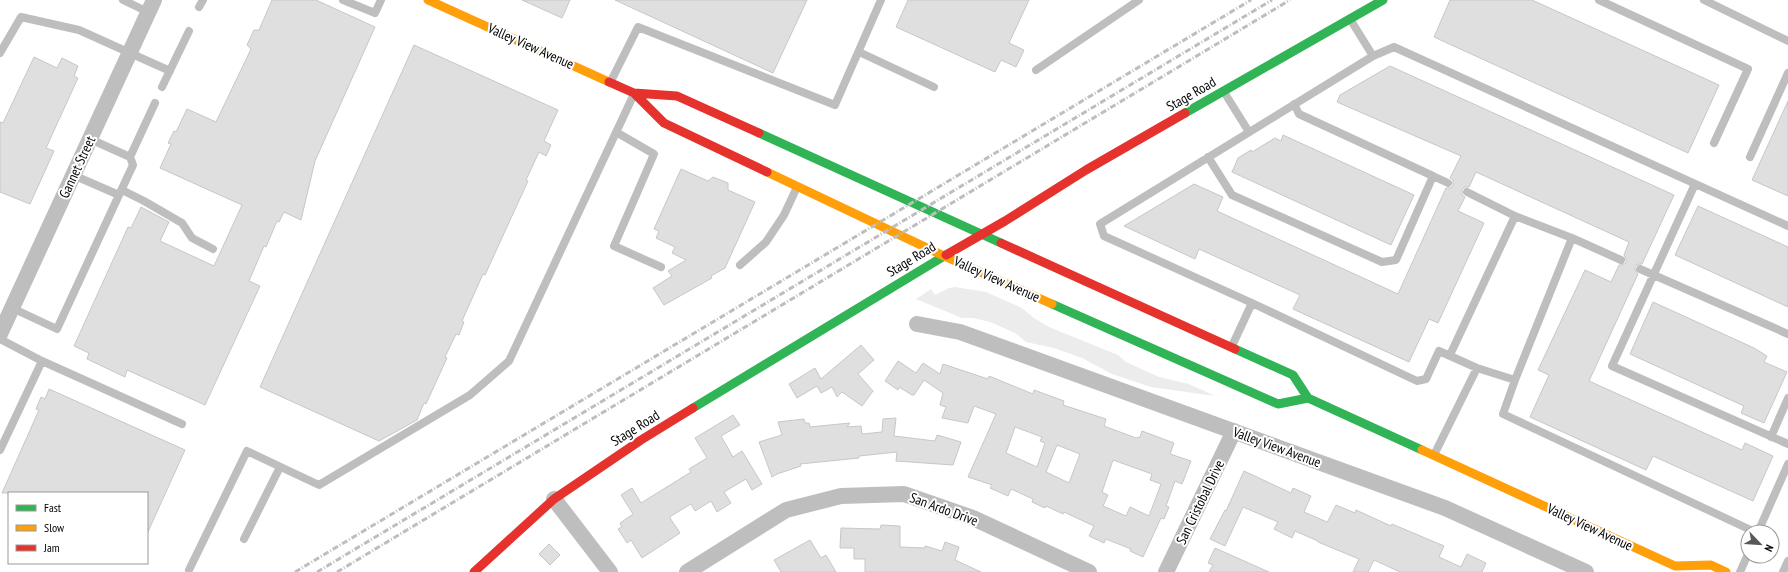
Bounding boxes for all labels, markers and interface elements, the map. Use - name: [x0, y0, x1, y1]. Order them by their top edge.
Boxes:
- street label: Valley View Avenue: [484, 19, 577, 73]
- street label: Stage Road: [1163, 73, 1219, 115]
- street label: Gannet Street: [55, 133, 99, 201]
- street label: Stage Road: [883, 237, 939, 281]
- street label: Valley View Avenue: [950, 252, 1043, 306]
- street label: Stage Road: [607, 406, 663, 450]
- street label: Valley View Avenue: [1230, 422, 1324, 471]
- street label: San Cristobal Drive: [1172, 457, 1228, 547]
- street label: San Ardo Drive: [907, 488, 981, 530]
- legend: [8, 492, 148, 564]
- street label: Valley View Avenue: [1543, 499, 1636, 555]
- text: Fast: [44, 500, 62, 515]
- text: Slow: [44, 520, 65, 535]
- north arrow: [1740, 524, 1780, 564]
- text: Jam: [43, 540, 60, 555]
- text: N: [1761, 543, 1777, 554]

